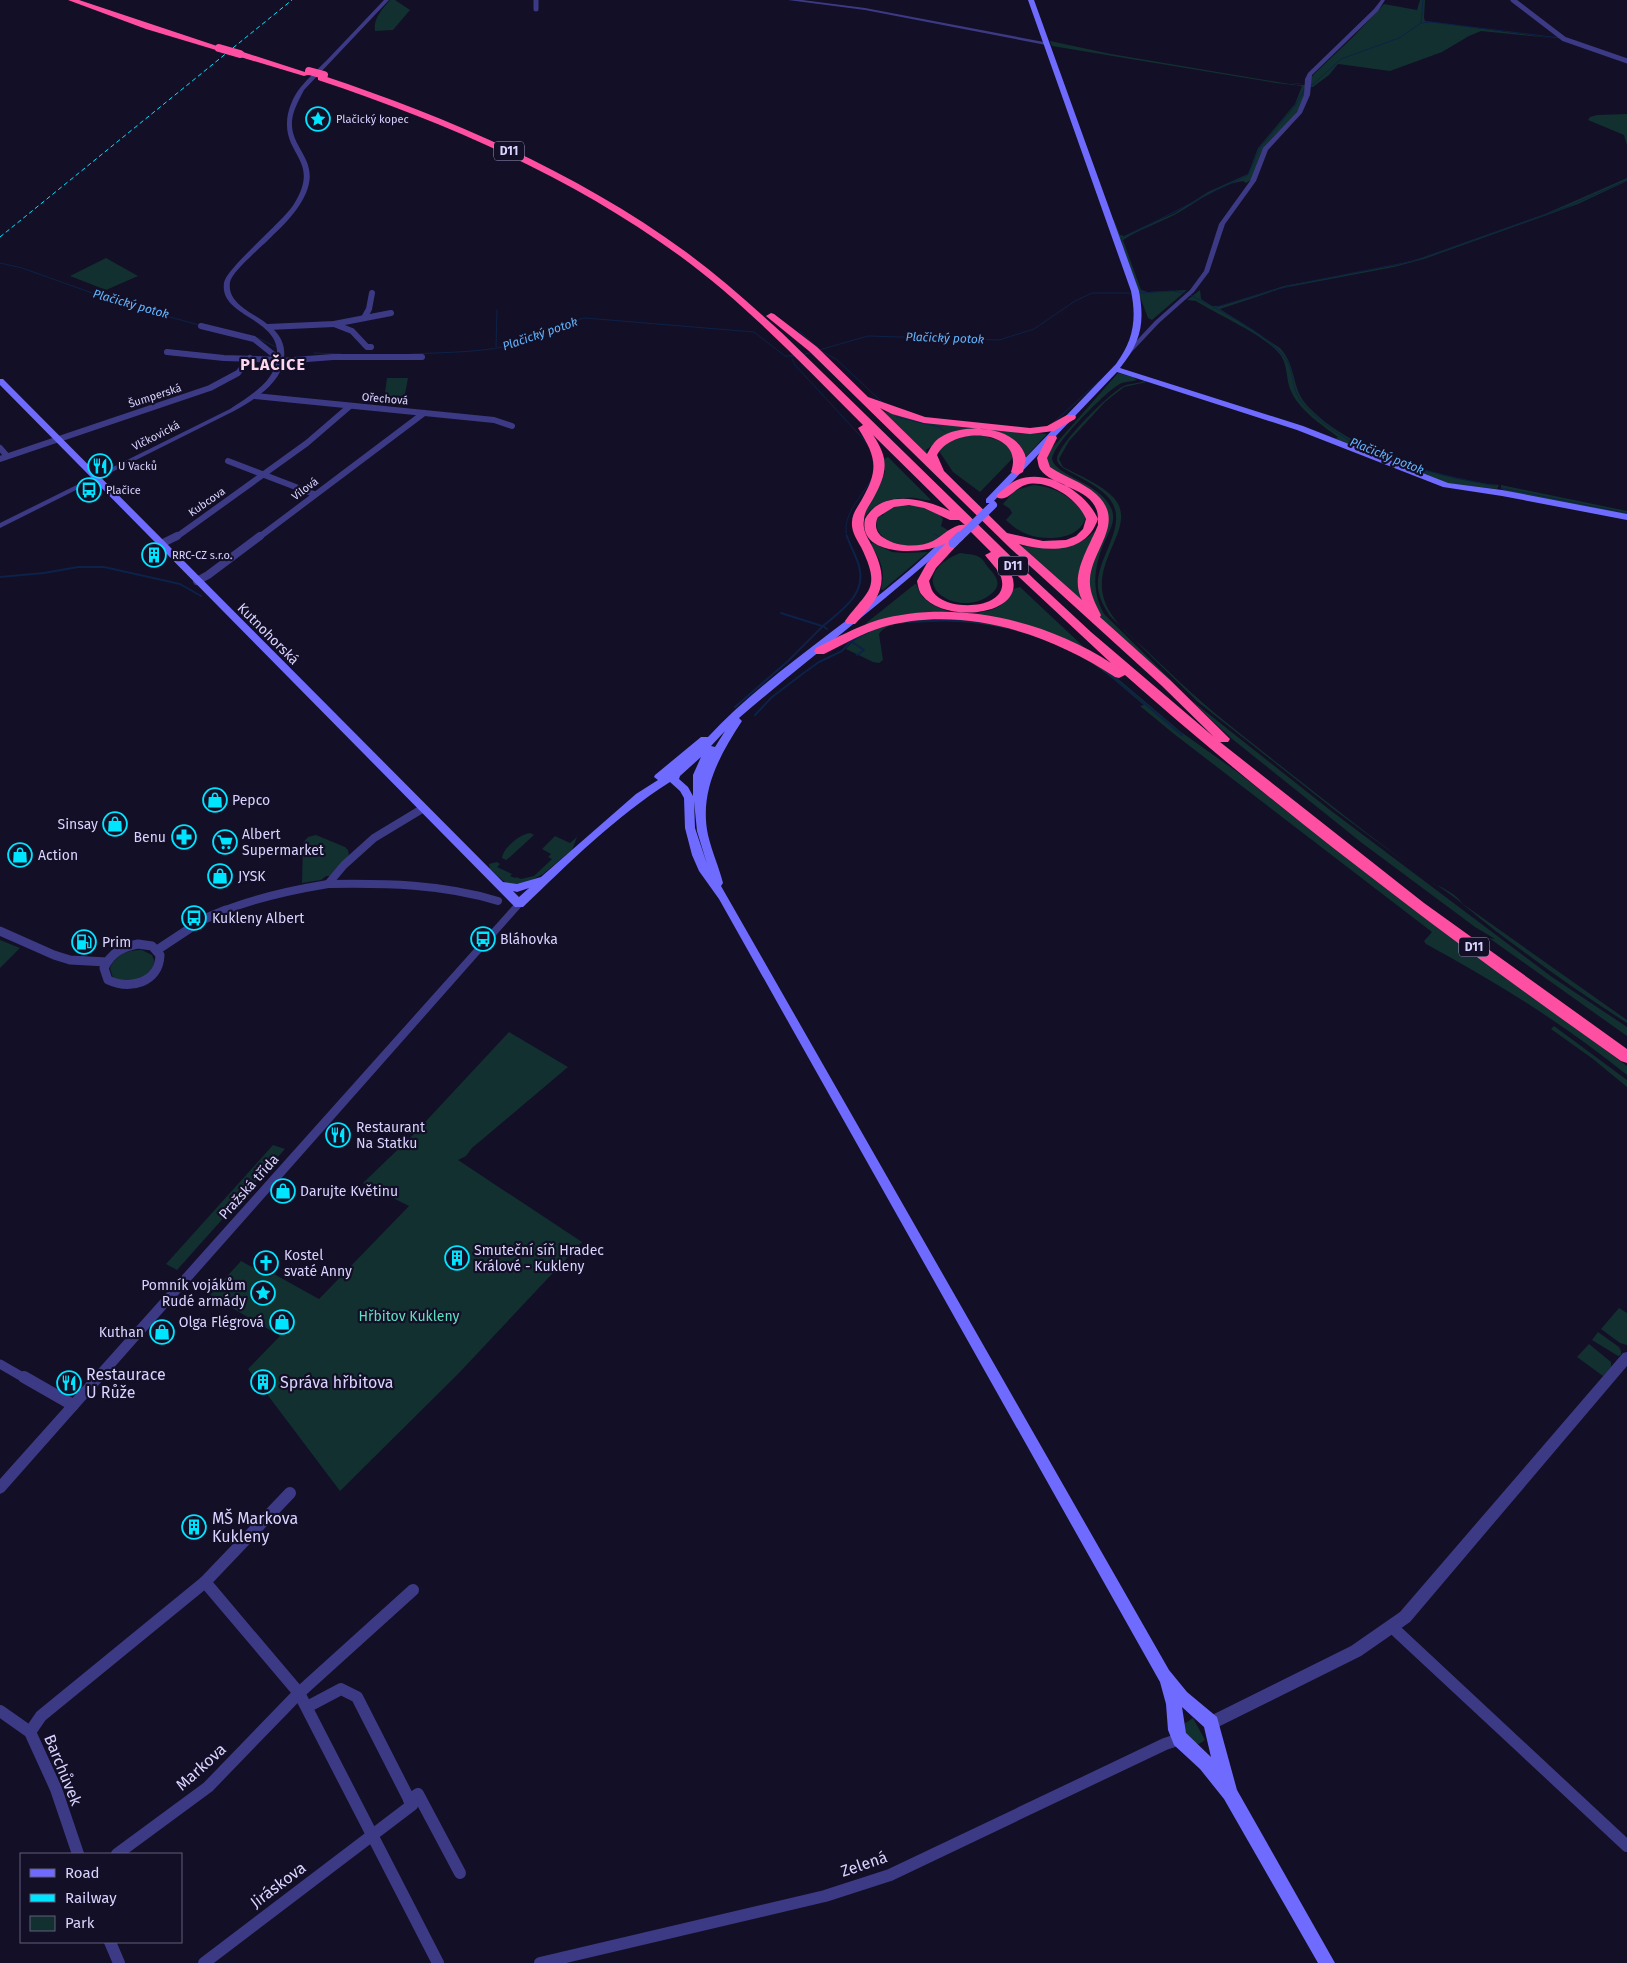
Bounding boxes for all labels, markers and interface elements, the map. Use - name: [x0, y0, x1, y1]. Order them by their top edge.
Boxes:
- place icon: Plačický kopec: [305, 106, 331, 132]
- place label: Plačický kopec: [336, 113, 409, 126]
- road number: D11: [494, 142, 524, 160]
- water label: Plačický potok: [91, 286, 171, 322]
- water label: Plačický potok: [501, 314, 580, 353]
- water label: Plačický potok: [906, 330, 985, 346]
- district label: PLAČICE: [240, 354, 306, 374]
- street label: Šumperská: [127, 380, 183, 411]
- street label: Ořechová: [361, 390, 409, 408]
- street label: Vlčkovická: [130, 418, 182, 454]
- water label: Plačický potok: [1348, 435, 1426, 477]
- restaurant icon: U Vacků: [87, 453, 113, 479]
- place label: U Vacků: [118, 460, 157, 473]
- street label: Vilová: [289, 475, 321, 503]
- bus stop icon: Plačice: [76, 477, 102, 503]
- place label: Plačice: [106, 484, 141, 497]
- street label: Kubcova: [186, 485, 228, 519]
- building icon: RRC-CZ s.r.o.: [141, 542, 167, 568]
- place label: RRC-CZ s.r.o.: [172, 549, 233, 562]
- road number: D11: [998, 556, 1028, 576]
- street label: Kutnohorská: [234, 600, 302, 668]
- shop icon: Pepco: [202, 787, 228, 813]
- place label: Pepco: [232, 792, 270, 809]
- shop icon: Sinsay: [102, 811, 128, 837]
- place label: Sinsay: [58, 816, 98, 833]
- pharmacy icon: Benu: [171, 824, 197, 850]
- place label: Albert Supermarket: [242, 826, 325, 859]
- place label: Benu: [134, 829, 166, 846]
- supermarket icon: Albert Supermarket: [212, 829, 238, 855]
- shop icon: Action: [7, 842, 33, 868]
- place label: Action: [38, 847, 78, 864]
- shop icon: JYSK: [207, 863, 233, 889]
- place label: JYSK: [238, 868, 266, 885]
- bus stop icon: Kukleny Albert: [181, 905, 207, 931]
- place label: Kukleny Albert: [212, 910, 305, 927]
- bus stop icon: Bláhovka: [470, 926, 496, 952]
- fuel station icon: Prim: [71, 929, 97, 955]
- place label: Bláhovka: [500, 931, 558, 948]
- place label: Prim: [102, 934, 131, 951]
- road number: D11: [1459, 938, 1489, 956]
- place label: Restaurant Na Statku: [356, 1119, 426, 1152]
- restaurant icon: Restaurant Na Statku: [325, 1122, 351, 1148]
- street label: Pražská třída: [215, 1151, 283, 1223]
- shop icon: Darujte Květinu: [270, 1178, 296, 1204]
- place label: Darujte Květinu: [300, 1183, 398, 1200]
- place label: Smuteční síň Hradec Králové - Kukleny: [474, 1242, 604, 1275]
- building icon: Smuteční síň Hradec Králové - Kukleny: [444, 1245, 470, 1271]
- place label: Kostel svaté Anny: [284, 1247, 352, 1280]
- church icon: Kostel svaté Anny: [253, 1250, 279, 1276]
- place label: Pomník vojákům Rudé armády: [141, 1277, 246, 1310]
- place icon: Pomník vojákům Rudé armády: [250, 1280, 276, 1306]
- park label: Hřbitov Kukleny: [359, 1308, 460, 1325]
- shop icon: Olga Flégrová: [269, 1309, 295, 1335]
- place label: Olga Flégrová: [179, 1314, 264, 1331]
- shop icon: Kuthan: [149, 1319, 175, 1345]
- place label: Kuthan: [99, 1324, 144, 1341]
- place label: Restaurace U Růže: [86, 1365, 166, 1402]
- building icon: Správa hřbitova: [250, 1369, 276, 1395]
- restaurant icon: Restaurace U Růže: [56, 1370, 82, 1396]
- place label: Správa hřbitova: [280, 1373, 394, 1392]
- place label: MŠ Markova Kukleny: [212, 1508, 298, 1546]
- building icon: MŠ Markova Kukleny: [181, 1514, 207, 1540]
- street label: Barchůvek: [40, 1732, 86, 1809]
- street label: Markova: [172, 1740, 230, 1794]
- street label: Zelená: [838, 1847, 890, 1881]
- legend: [20, 1853, 182, 1943]
- street label: Jiráskova: [246, 1858, 310, 1912]
- text: Road: [65, 1864, 100, 1882]
- text: Railway: [65, 1889, 117, 1907]
- text: Park: [65, 1914, 95, 1932]

